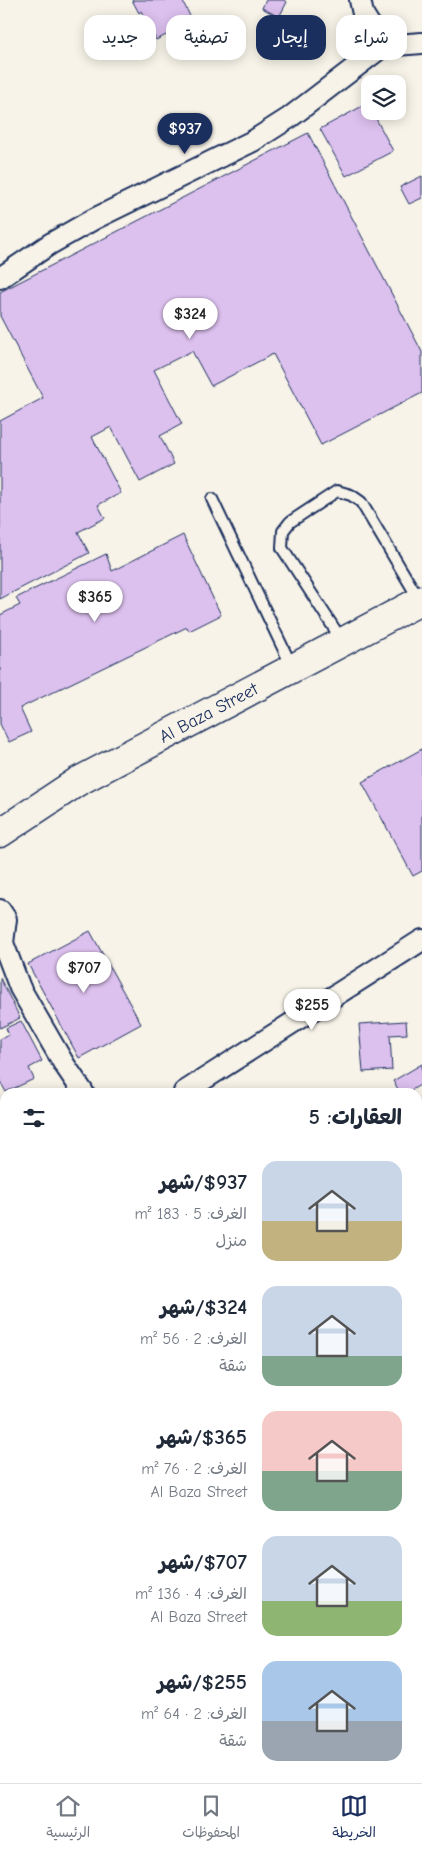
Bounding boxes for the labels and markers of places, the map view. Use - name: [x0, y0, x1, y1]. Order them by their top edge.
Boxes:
- pin: $937: [155, 112, 215, 155]
- pin: $324: [160, 298, 220, 340]
- pin: $365: [65, 580, 125, 623]
- pin: $707: [54, 952, 114, 994]
- pin: $255: [282, 988, 342, 1031]

